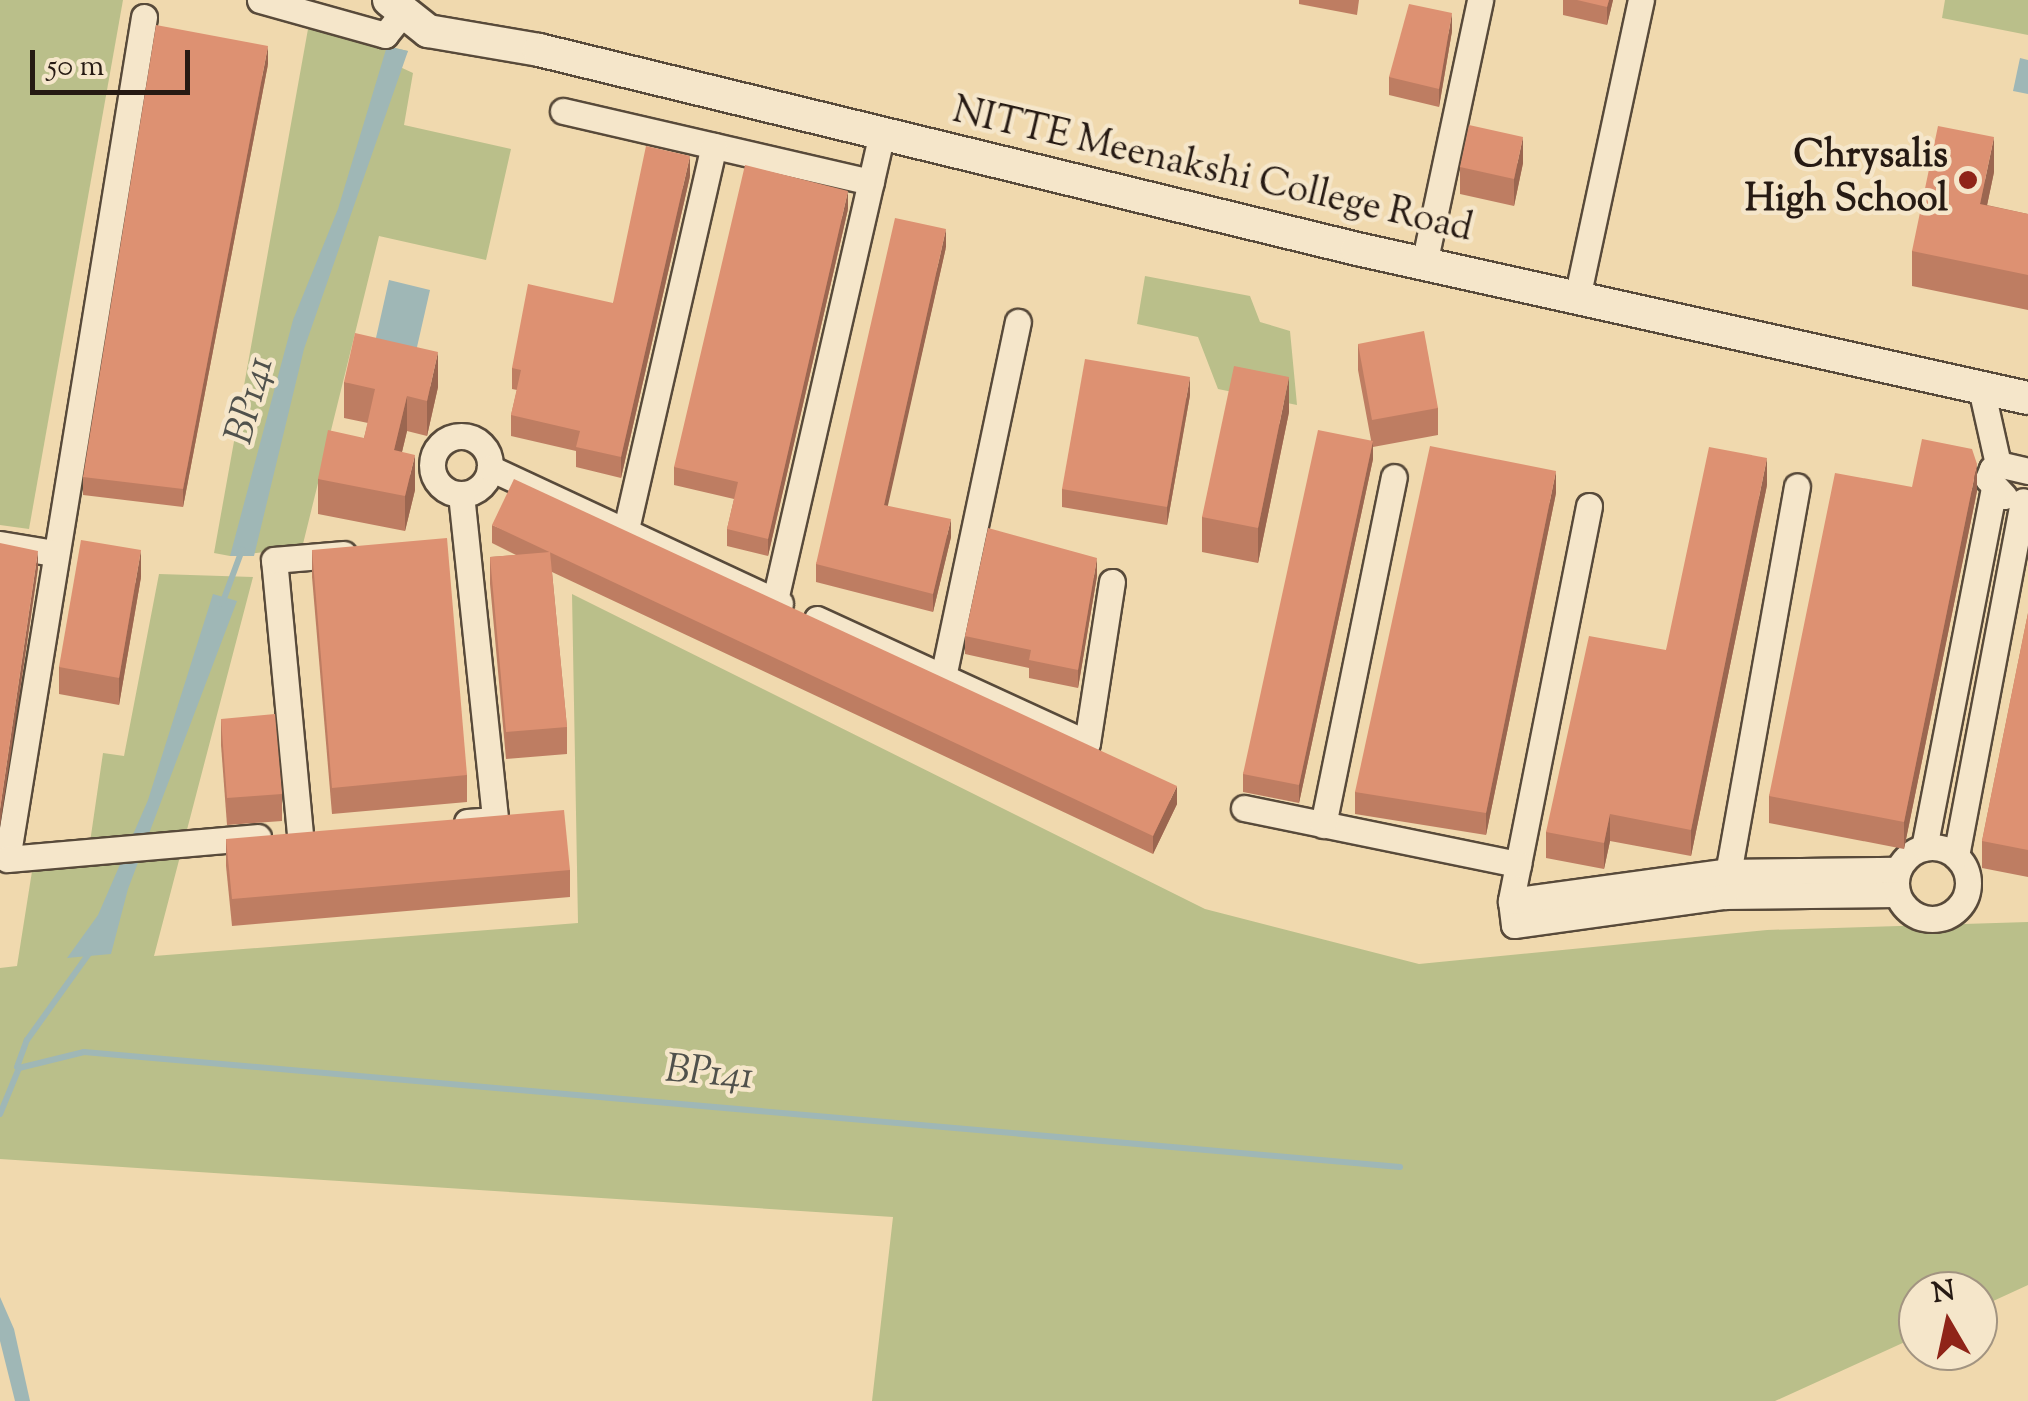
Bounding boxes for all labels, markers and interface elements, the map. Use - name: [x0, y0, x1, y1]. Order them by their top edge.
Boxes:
- scale bar: [35, 30, 195, 92]
- text: 50 m: [47, 46, 104, 89]
- street label: NITTE Meenakshi College Road: [948, 90, 1476, 254]
- place label: Chrysalis High School: [1745, 135, 1948, 224]
- marker: Chrysalis High School: [1957, 169, 1979, 191]
- water label: BP141: [217, 352, 287, 450]
- water label: BP141: [663, 1047, 755, 1103]
- north arrow: [1898, 1271, 1998, 1371]
- text: N: [1929, 1272, 1958, 1315]

